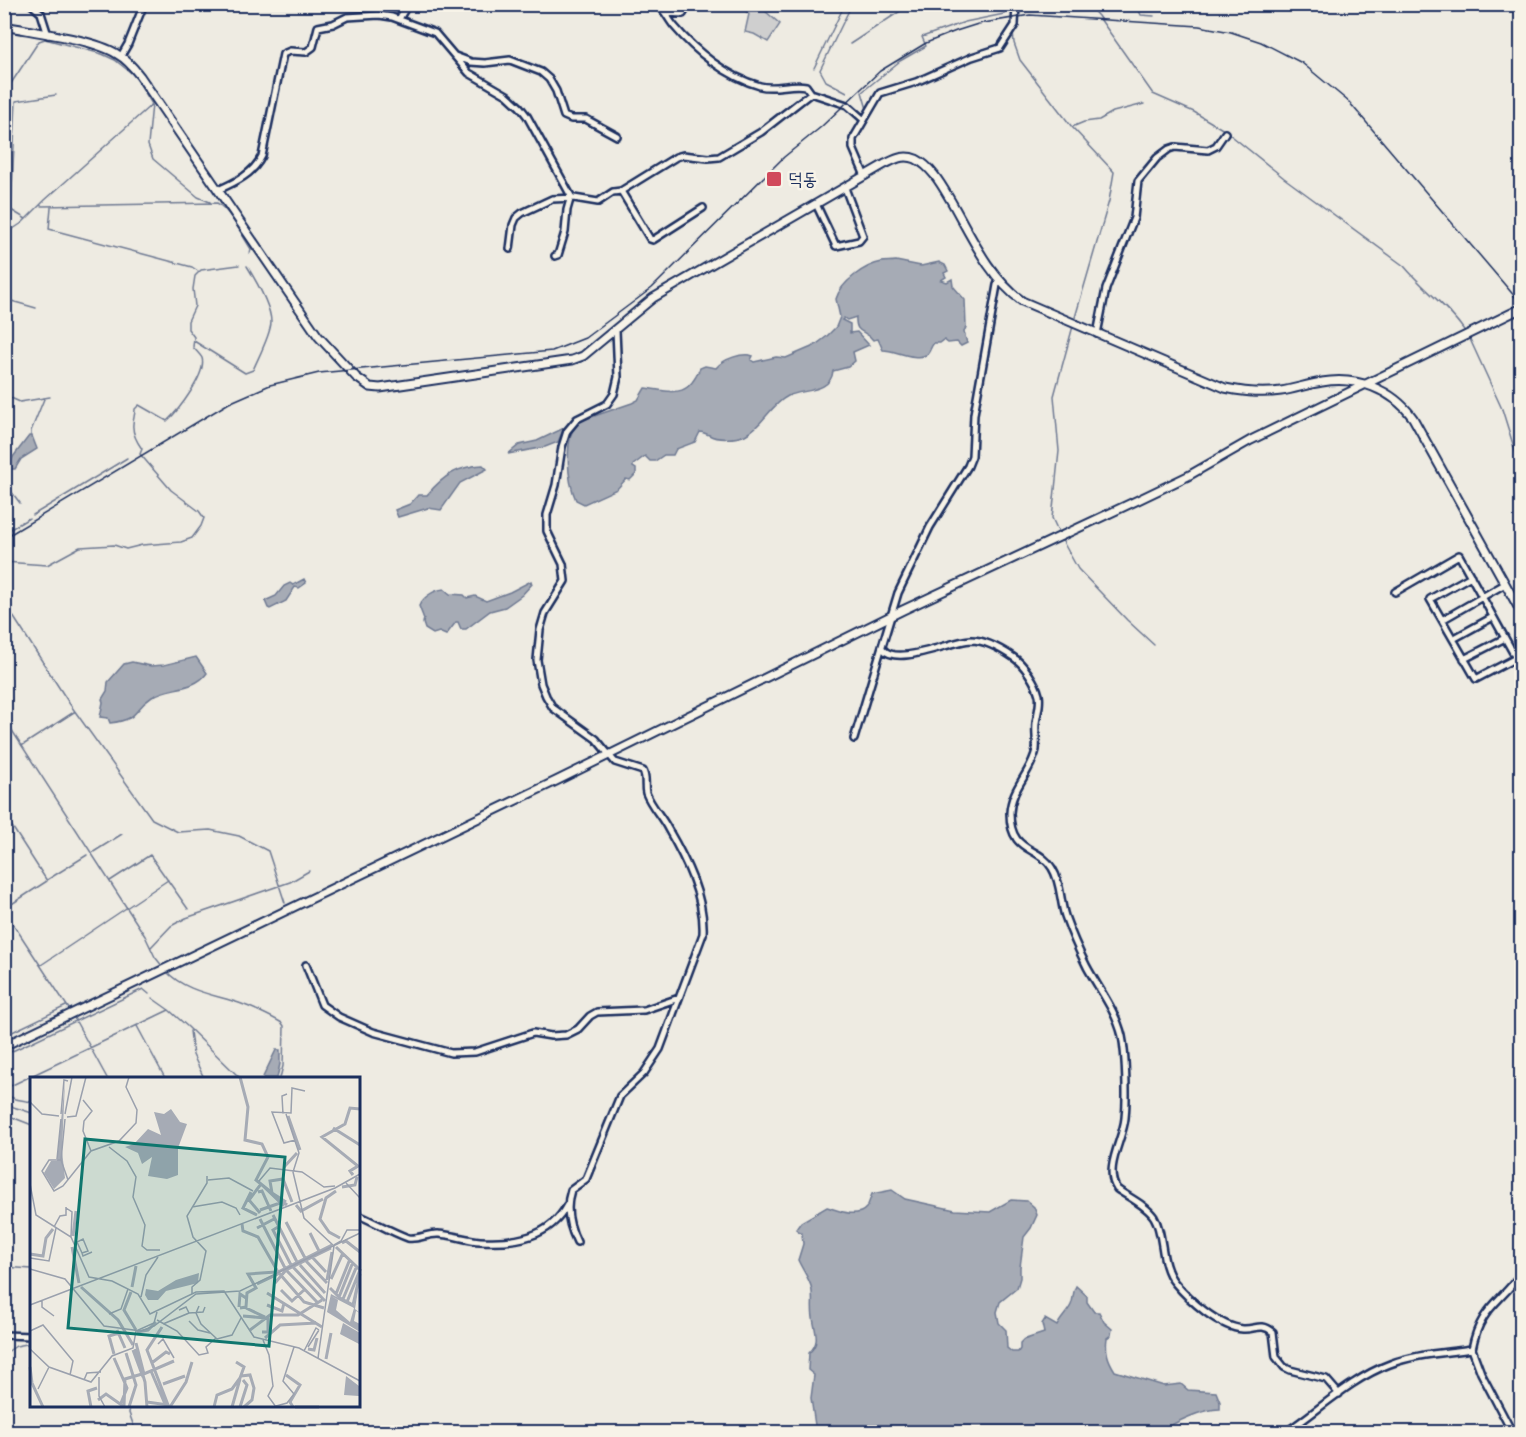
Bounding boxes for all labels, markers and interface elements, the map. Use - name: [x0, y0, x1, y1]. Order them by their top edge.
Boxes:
- place label: 덕동: [788, 167, 817, 191]
- marker: 덕동: [765, 170, 783, 188]
- inset map: [30, 1077, 360, 1407]

